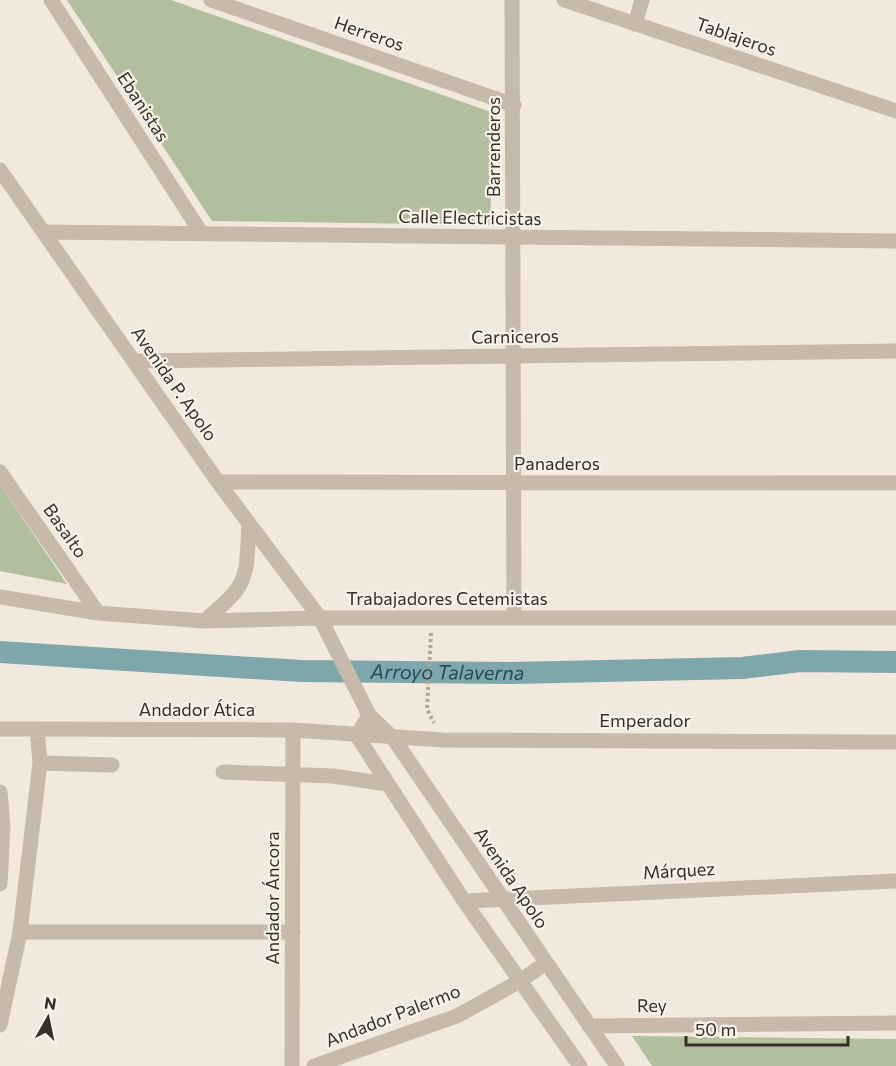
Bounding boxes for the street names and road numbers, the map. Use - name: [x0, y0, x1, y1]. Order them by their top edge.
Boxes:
- street label: Herreros: [332, 11, 407, 55]
- street label: Tablajeros: [693, 12, 780, 60]
- street label: Ebanistas: [113, 67, 175, 145]
- street label: Barrenderos: [482, 97, 504, 197]
- street label: Calle Electricistas: [398, 205, 542, 229]
- street label: Avenida P. Apolo: [127, 322, 222, 445]
- street label: Carniceros: [471, 324, 559, 348]
- street label: Panaderos: [514, 452, 600, 474]
- street label: Basalto: [39, 499, 92, 562]
- street label: Trabajadores Cetemistas: [346, 587, 548, 609]
- street label: Andador Ática: [139, 698, 255, 720]
- street label: Emperador: [599, 709, 691, 731]
- street label: Avenida Apolo: [470, 823, 554, 932]
- street label: Andador Áncora: [261, 831, 283, 965]
- street label: Márquez: [642, 857, 716, 883]
- street label: Andador Palermo: [322, 979, 463, 1051]
- street label: Rey: [637, 994, 667, 1016]

